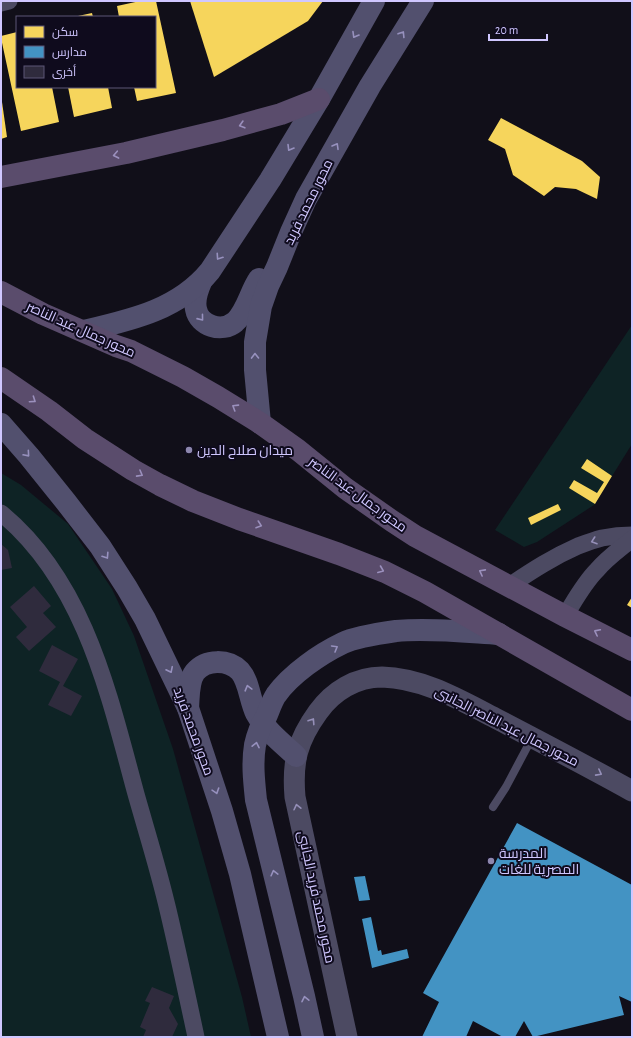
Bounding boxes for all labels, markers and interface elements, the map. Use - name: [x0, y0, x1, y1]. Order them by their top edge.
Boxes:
- legend: [16, 16, 156, 88]
- scale bar: [489, 16, 547, 42]
- text: 20 m: [495, 24, 518, 36]
- text: سكن: [52, 26, 78, 39]
- one-way arrow: [352, 31, 359, 38]
- one-way arrow: [398, 31, 405, 38]
- text: مدارس: [52, 46, 87, 59]
- text: أخرى: [52, 64, 76, 79]
- one-way arrow: [239, 120, 246, 129]
- one-way arrow: [332, 143, 339, 150]
- one-way arrow: [287, 144, 294, 151]
- one-way arrow: [113, 151, 119, 159]
- street label: محور محمد فريد: [282, 157, 336, 247]
- one-way arrow: [217, 252, 224, 259]
- street label: محور جمال عبد الناصر: [23, 299, 137, 361]
- one-way arrow: [197, 314, 204, 321]
- one-way arrow: [251, 353, 259, 359]
- one-way arrow: [29, 395, 36, 403]
- one-way arrow: [232, 404, 239, 411]
- place label: ميدان صلاح الدين: [197, 444, 293, 459]
- marker: ميدان صلاح الدين: [184, 445, 194, 455]
- one-way arrow: [22, 449, 29, 456]
- street label: محور جمال عبد الناصر: [304, 454, 409, 536]
- one-way arrow: [136, 469, 143, 477]
- one-way arrow: [255, 521, 262, 529]
- one-way arrow: [590, 536, 597, 544]
- one-way arrow: [101, 552, 108, 559]
- one-way arrow: [377, 566, 384, 574]
- one-way arrow: [479, 569, 486, 576]
- one-way arrow: [594, 629, 601, 637]
- one-way arrow: [331, 645, 338, 652]
- one-way arrow: [165, 665, 173, 673]
- one-way arrow: [244, 684, 252, 691]
- street label: محور جمال عبد الناصر الجانبى: [432, 684, 581, 770]
- street label: محور محمد فريد: [171, 685, 216, 778]
- one-way arrow: [307, 718, 315, 725]
- one-way arrow: [251, 742, 260, 748]
- one-way arrow: [595, 769, 602, 776]
- one-way arrow: [211, 787, 220, 794]
- one-way arrow: [294, 804, 302, 811]
- street label: محور محمد فريد الجانبى: [295, 830, 337, 965]
- place label: المدرسة المصرية للغات: [499, 847, 579, 877]
- marker: المدرسة المصرية للغات: [486, 856, 496, 866]
- one-way arrow: [271, 869, 279, 876]
- one-way arrow: [302, 996, 310, 1002]

